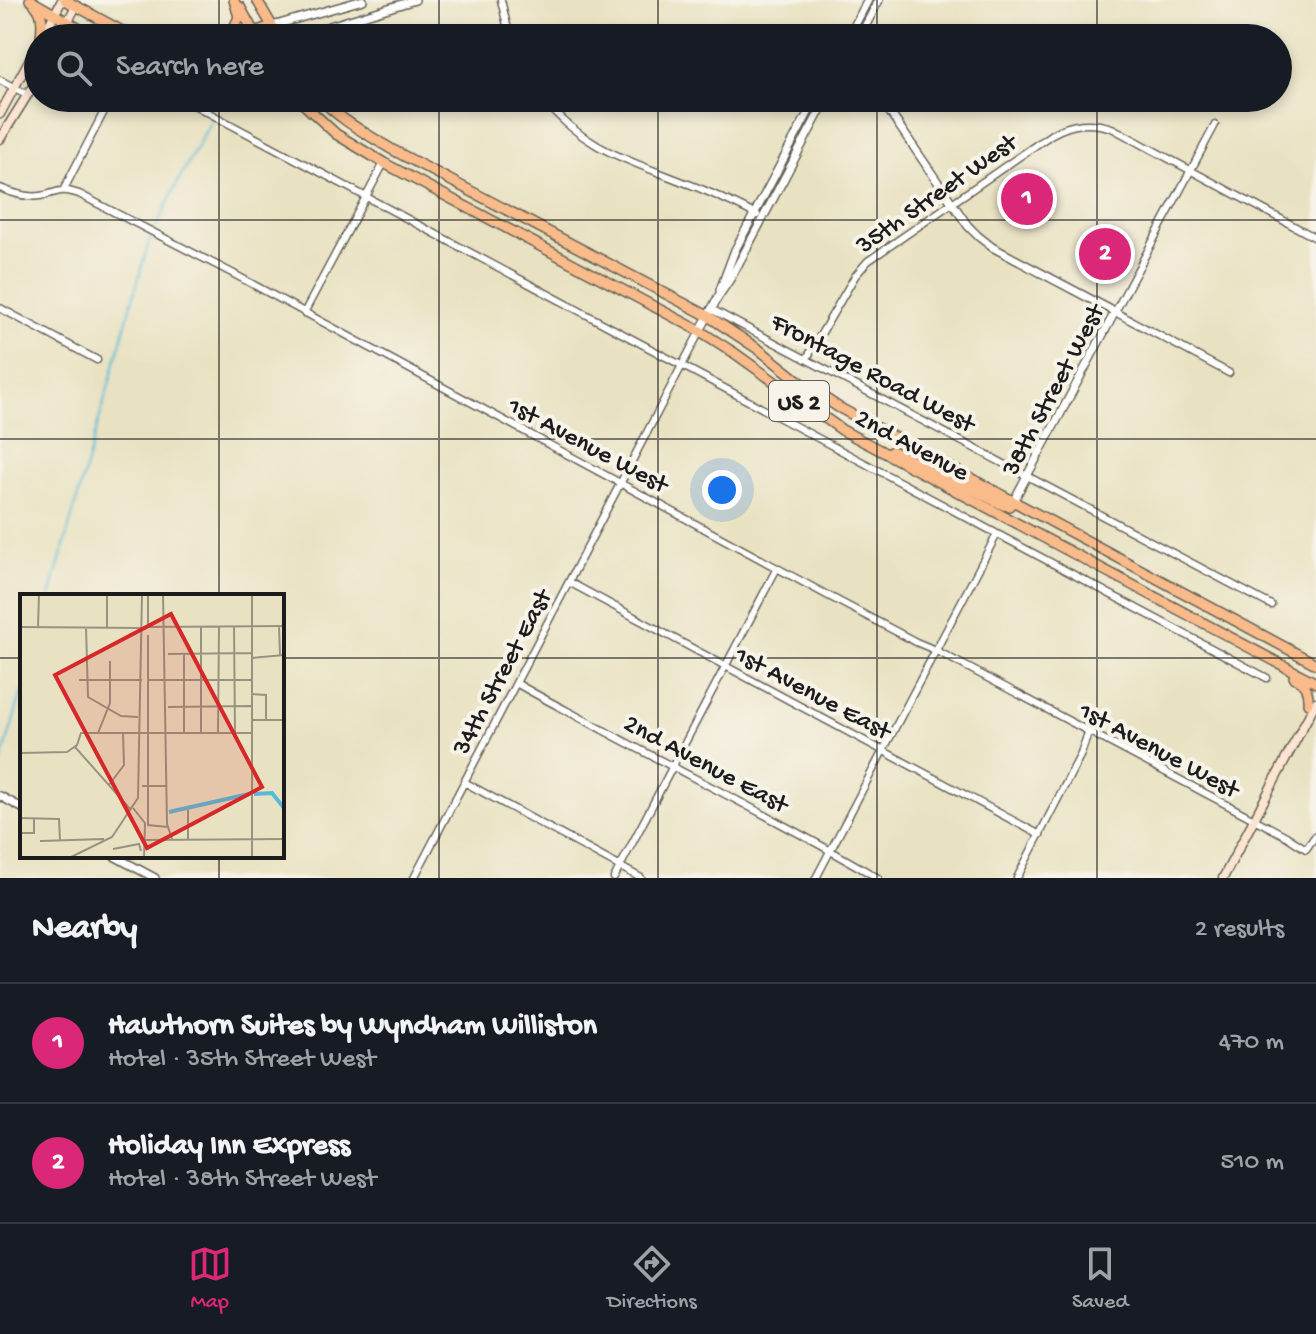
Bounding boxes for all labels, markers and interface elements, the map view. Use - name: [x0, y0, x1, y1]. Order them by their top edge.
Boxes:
- search box: [24, 24, 1292, 112]
- icon: search: [52, 46, 96, 90]
- text: Search here: [116, 51, 264, 86]
- street label: 35th Street West: [850, 127, 1026, 263]
- pin: 1: [1001, 169, 1053, 229]
- pin: 2: [1079, 224, 1131, 284]
- street label: 38th Street West: [996, 298, 1114, 483]
- street label: Frontage Road West: [764, 308, 981, 443]
- road number: US 2: [769, 381, 829, 421]
- street label: 1st Avenue West: [501, 391, 674, 503]
- street label: 2nd Avenue: [849, 404, 974, 490]
- your location: [702, 470, 742, 510]
- street label: 34th Street East: [447, 583, 562, 762]
- inset map: [20, 594, 284, 858]
- street label: 1st Avenue East: [728, 640, 897, 750]
- street label: 1st Avenue West: [1072, 696, 1245, 808]
- street label: 2nd Avenue East: [617, 710, 794, 823]
- text: Nearby: [32, 910, 137, 950]
- text: 2 results: [1195, 915, 1284, 946]
- text: Hawthorn Suites by Wyndham Williston: [108, 1010, 597, 1045]
- text: 1: [53, 1028, 63, 1059]
- text: 470 m: [1219, 1028, 1284, 1059]
- text: Hotel · 35th Street West: [108, 1045, 376, 1076]
- text: Holiday Inn Express: [108, 1130, 350, 1165]
- text: 2: [52, 1148, 64, 1179]
- text: 510 m: [1220, 1148, 1284, 1179]
- text: Hotel · 38th Street West: [108, 1165, 376, 1196]
- tab: Map: [188, 1242, 232, 1316]
- tab: Directions: [607, 1242, 697, 1316]
- tab: Saved: [1072, 1242, 1128, 1316]

